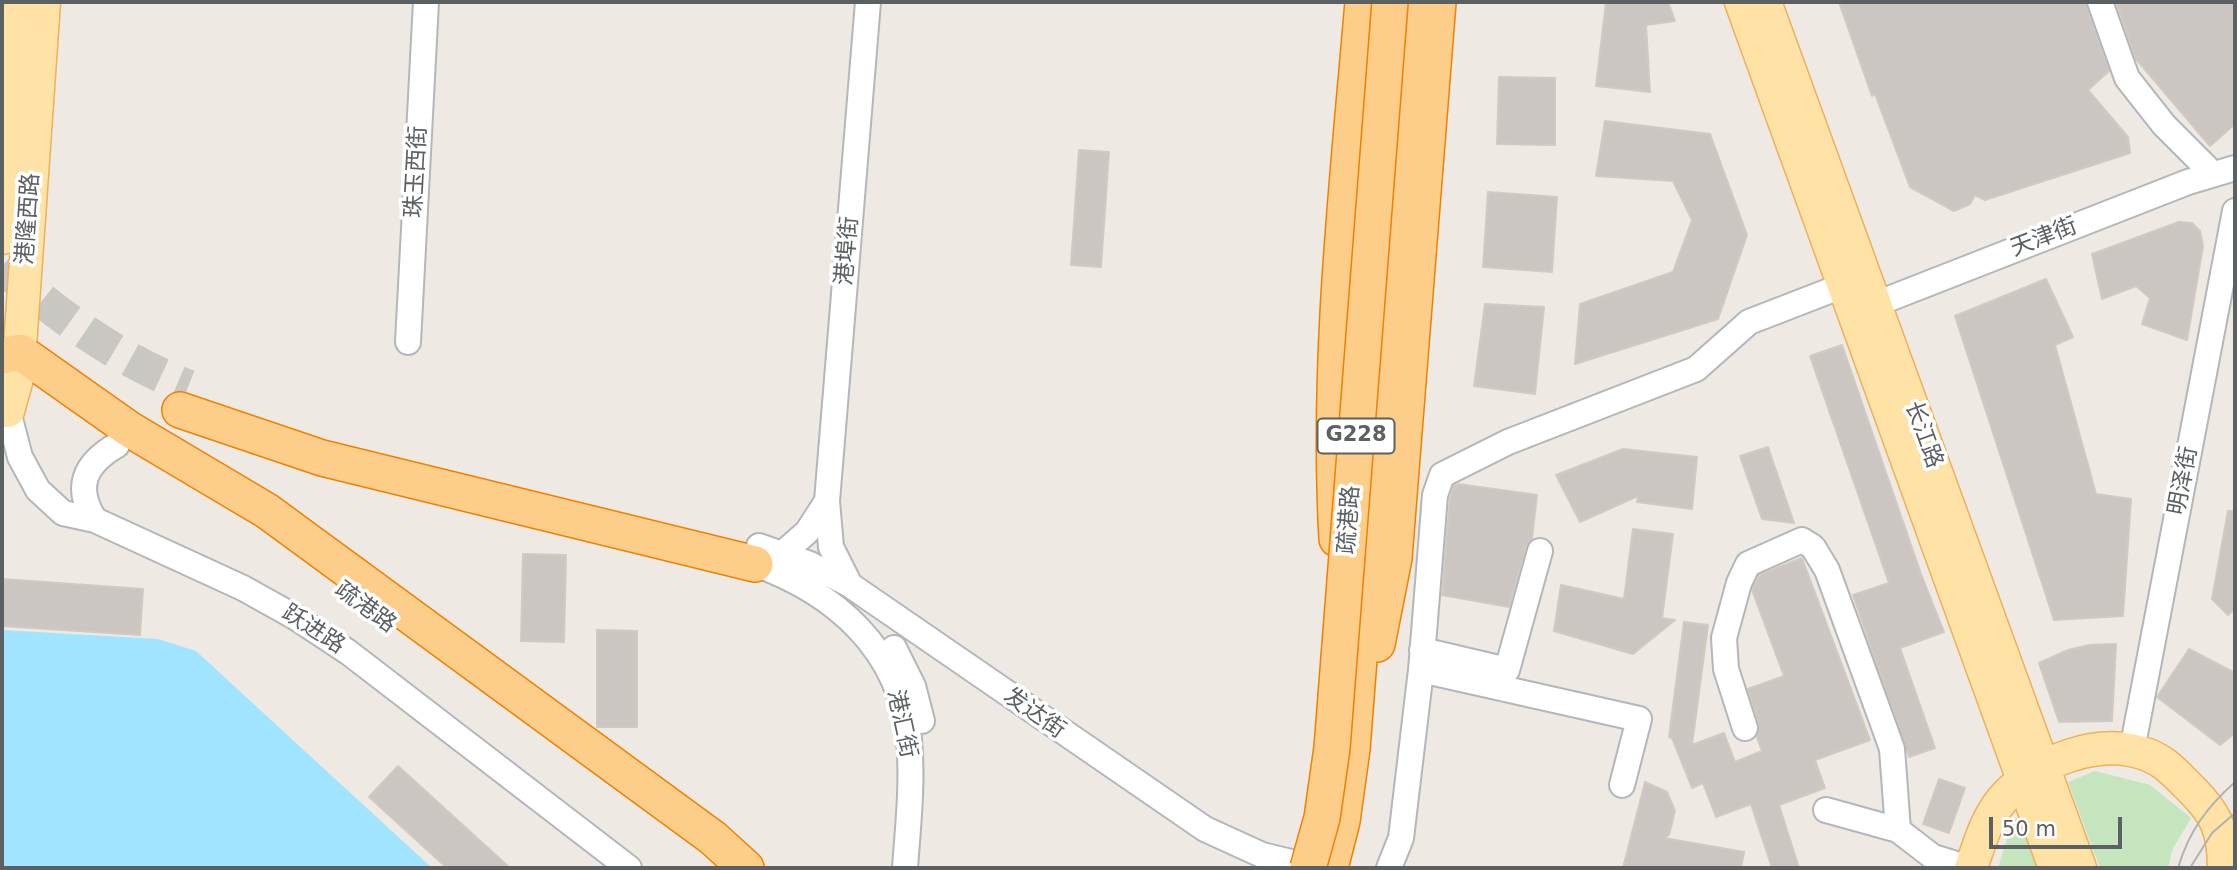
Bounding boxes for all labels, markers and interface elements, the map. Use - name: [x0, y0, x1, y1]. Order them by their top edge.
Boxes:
- street label: 珠玉西街: [401, 125, 433, 219]
- street label: 港隆西路: [12, 172, 46, 266]
- street label: 天津街: [2007, 213, 2081, 263]
- street label: 港埠街: [831, 215, 865, 287]
- street label: 长江路: [1898, 398, 1948, 472]
- road number: G228: [1318, 418, 1394, 453]
- street label: 明泽街: [2164, 445, 2204, 517]
- street label: 疏港路: [1334, 485, 1366, 555]
- street label: 疏港路: [329, 577, 401, 639]
- street label: 跃进路: [277, 600, 349, 660]
- street label: 发达街: [998, 683, 1070, 745]
- street label: 港汇街: [880, 687, 922, 761]
- scale bar: [1992, 804, 2125, 848]
- text: 50 m: [2002, 817, 2056, 841]

